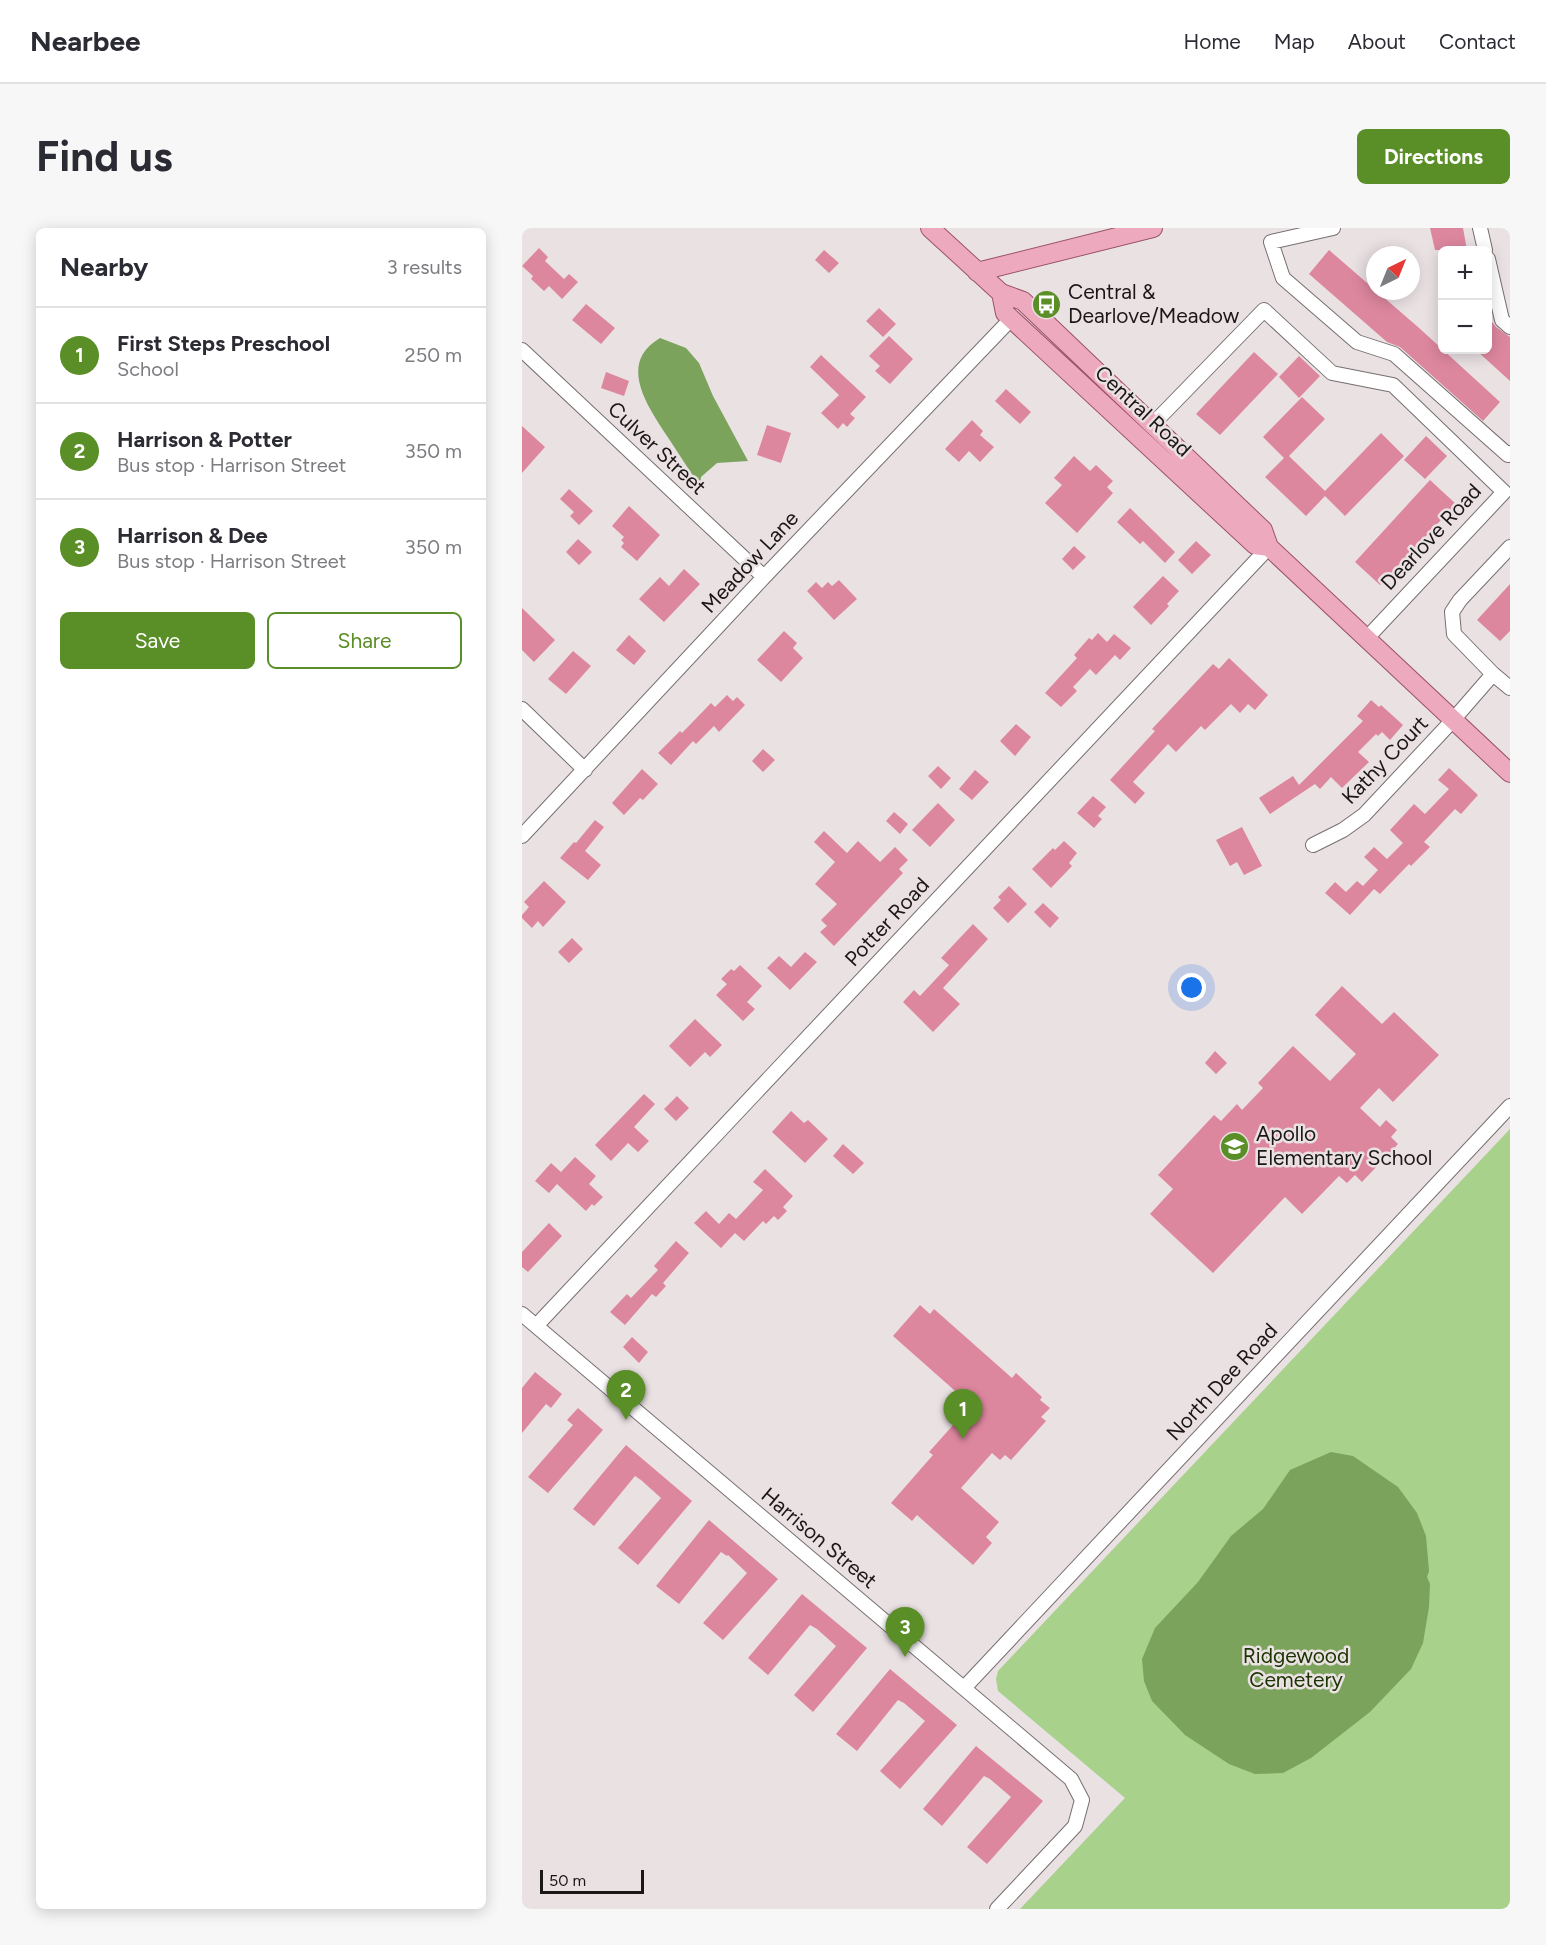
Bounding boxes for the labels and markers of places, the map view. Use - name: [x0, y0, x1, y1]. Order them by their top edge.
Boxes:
- place label: Central & Dearlove/Meadow: [1068, 279, 1240, 328]
- bus stop icon: Central & Dearlove/Meadow: [1031, 288, 1063, 320]
- place label: Apollo Elementary School: [1256, 1121, 1432, 1170]
- school or university icon: Apollo Elementary School: [1219, 1130, 1251, 1162]
- pin: 2: [606, 1370, 646, 1420]
- pin: 1: [944, 1390, 982, 1439]
- pin: 3: [886, 1608, 925, 1657]

